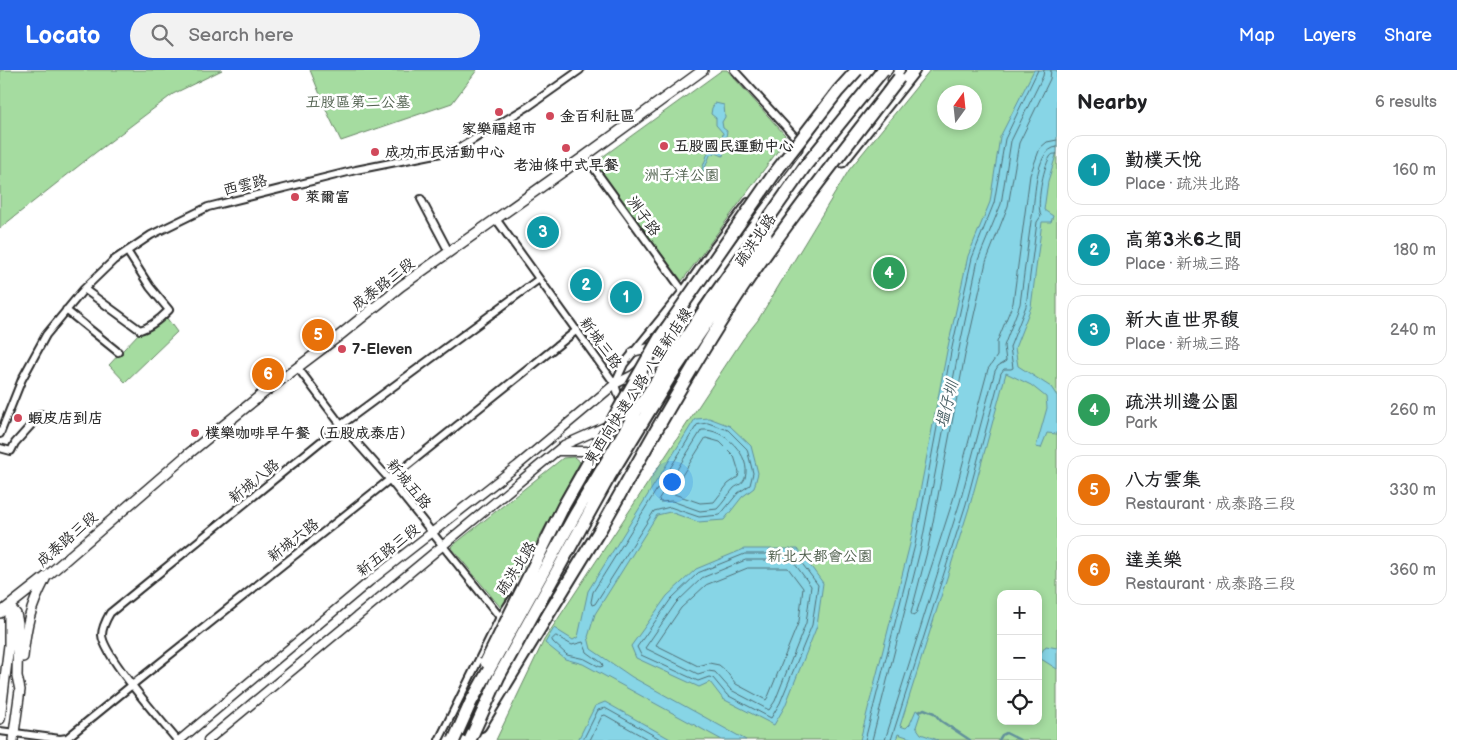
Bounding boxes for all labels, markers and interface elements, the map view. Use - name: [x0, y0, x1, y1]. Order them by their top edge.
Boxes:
- search box: [130, 13, 480, 58]
- text: Locato: [25, 21, 100, 50]
- icon: search: [148, 21, 176, 49]
- text: Search here: [188, 24, 294, 47]
- text: Map: [1239, 25, 1275, 46]
- text: Layers: [1303, 25, 1356, 46]
- text: Share: [1384, 25, 1432, 46]
- north arrow: [937, 85, 982, 130]
- text: Nearby: [1077, 90, 1147, 115]
- park label: 五股區第二公墓: [305, 93, 411, 112]
- text: 6 results: [1375, 93, 1437, 112]
- marker: 家樂福超市: [493, 106, 505, 118]
- place label: 金百利社區: [560, 107, 635, 126]
- marker: 金百利社區: [544, 110, 556, 122]
- place label: 家樂福超市: [461, 120, 537, 139]
- place label: 五股國民運動中心: [674, 137, 794, 156]
- marker: 五股國民運動中心: [658, 140, 670, 152]
- marker: 老油條中式早餐: [560, 142, 572, 154]
- place label: 成功市民活動中心: [385, 143, 505, 162]
- marker: 成功市民活動中心: [369, 146, 381, 158]
- text: 勤樸天悅: [1125, 149, 1201, 172]
- place label: 老油條中式早餐: [513, 156, 619, 175]
- text: 1: [1091, 161, 1097, 180]
- text: 160 m: [1393, 161, 1436, 180]
- park label: 洲子洋公園: [644, 166, 720, 185]
- street label: 西雲路: [221, 171, 269, 200]
- text: Place · 疏洪北路: [1125, 175, 1240, 194]
- place label: 萊爾富: [305, 188, 350, 207]
- marker: 萊爾富: [289, 191, 301, 203]
- street label: 洲子路: [623, 193, 665, 240]
- street label: 疏洪北路: [730, 210, 780, 270]
- pin: 3: [527, 213, 559, 251]
- text: 高第3米6之間: [1125, 229, 1243, 252]
- text: 2: [1089, 241, 1099, 260]
- text: 180 m: [1394, 241, 1436, 260]
- street label: 成泰路三段: [348, 254, 419, 315]
- pin: 4: [873, 254, 905, 292]
- text: Place · 新城三路: [1125, 255, 1240, 274]
- pin: 2: [570, 266, 602, 304]
- pin: 1: [610, 278, 642, 316]
- street label: 東西向快速公路 八里新店線: [580, 304, 697, 469]
- text: 新大直世界馥: [1125, 309, 1239, 332]
- street label: 新城三路: [575, 313, 626, 373]
- pin: 5: [302, 316, 334, 354]
- text: 3: [1089, 321, 1099, 340]
- text: 240 m: [1390, 321, 1436, 340]
- text: Place · 新城三路: [1125, 335, 1240, 354]
- place label: 7-Eleven: [352, 340, 412, 359]
- marker: 7-Eleven: [336, 343, 348, 355]
- pin: 6: [252, 355, 284, 393]
- water label: 塭仔圳: [932, 377, 963, 430]
- text: 疏洪圳邊公園: [1125, 391, 1239, 414]
- text: 4: [1089, 401, 1099, 420]
- text: 260 m: [1390, 401, 1436, 420]
- place label: 蝦皮店到店: [28, 409, 103, 428]
- marker: 蝦皮店到店: [12, 412, 24, 424]
- text: Park: [1125, 414, 1157, 433]
- place label: 樸樂咖啡早午餐（五股成泰店）: [205, 424, 415, 443]
- marker: 樸樂咖啡早午餐（五股成泰店）: [189, 427, 201, 439]
- street label: 新城八路: [225, 455, 284, 508]
- street label: 新城五路: [382, 455, 435, 513]
- your location: [659, 469, 685, 495]
- text: 八方雲集: [1125, 469, 1201, 492]
- text: 5: [1089, 481, 1099, 500]
- text: 330 m: [1389, 481, 1436, 500]
- text: Restaurant · 成泰路三段: [1125, 495, 1295, 514]
- street label: 成泰路三段: [33, 508, 102, 571]
- street label: 新城六路: [264, 514, 323, 566]
- street label: 新五路三段: [353, 520, 424, 581]
- street label: 疏洪北路: [492, 538, 541, 599]
- park label: 新北大都會公園: [767, 547, 873, 566]
- text: 達美樂: [1125, 549, 1182, 572]
- text: 6: [1089, 561, 1099, 580]
- text: 360 m: [1389, 561, 1436, 580]
- text: Restaurant · 成泰路三段: [1125, 575, 1295, 594]
- map controls: [997, 590, 1042, 725]
- button: +: [997, 590, 1042, 635]
- button: −: [997, 635, 1042, 680]
- button: locate: [997, 680, 1042, 725]

